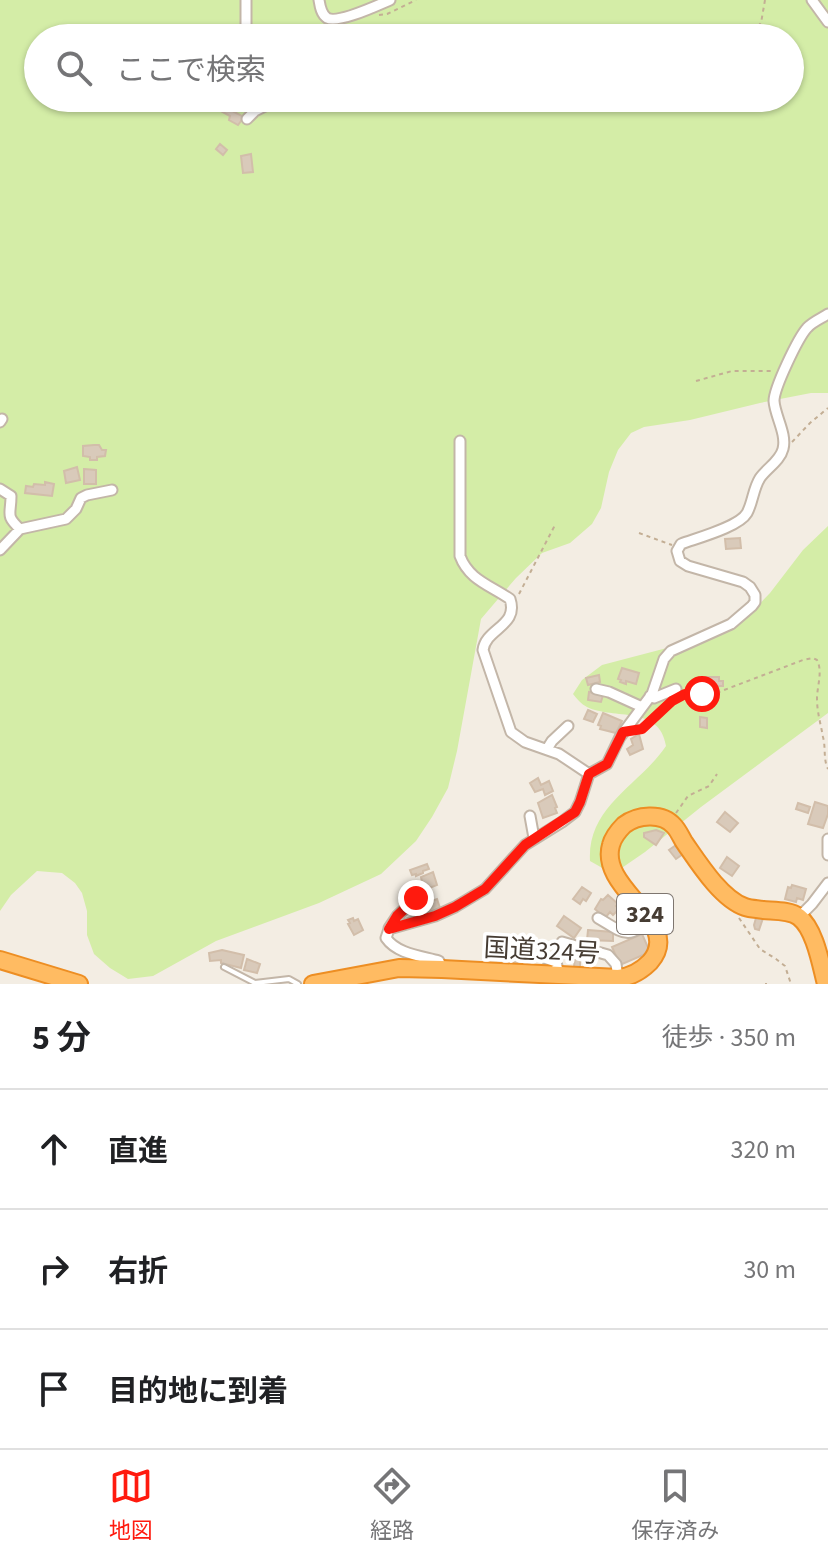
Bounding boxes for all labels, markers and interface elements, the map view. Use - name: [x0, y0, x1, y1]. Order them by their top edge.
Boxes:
- search box: [24, 24, 804, 112]
- icon: search: [52, 46, 96, 90]
- text: ここで検索: [116, 49, 266, 92]
- route start: [684, 676, 720, 712]
- route end: [398, 880, 434, 916]
- road number: 324: [617, 894, 673, 934]
- street label: 国道324号: [483, 929, 601, 972]
- text: 5 分: [32, 1014, 91, 1063]
- text: 徒歩 · 350 m: [662, 1019, 796, 1056]
- icon: ahead: [32, 1127, 76, 1171]
- text: 直進: [108, 1130, 168, 1173]
- text: 320 m: [730, 1131, 796, 1168]
- icon: right: [32, 1247, 76, 1291]
- text: 右折: [108, 1250, 168, 1293]
- text: 30 m: [743, 1251, 796, 1288]
- icon: arrive: [32, 1367, 76, 1411]
- text: 目的地に到着: [108, 1370, 288, 1413]
- tab: 地図: [109, 1464, 153, 1547]
- tab: 経路: [370, 1464, 414, 1547]
- tab: 保存済み: [631, 1464, 719, 1547]

